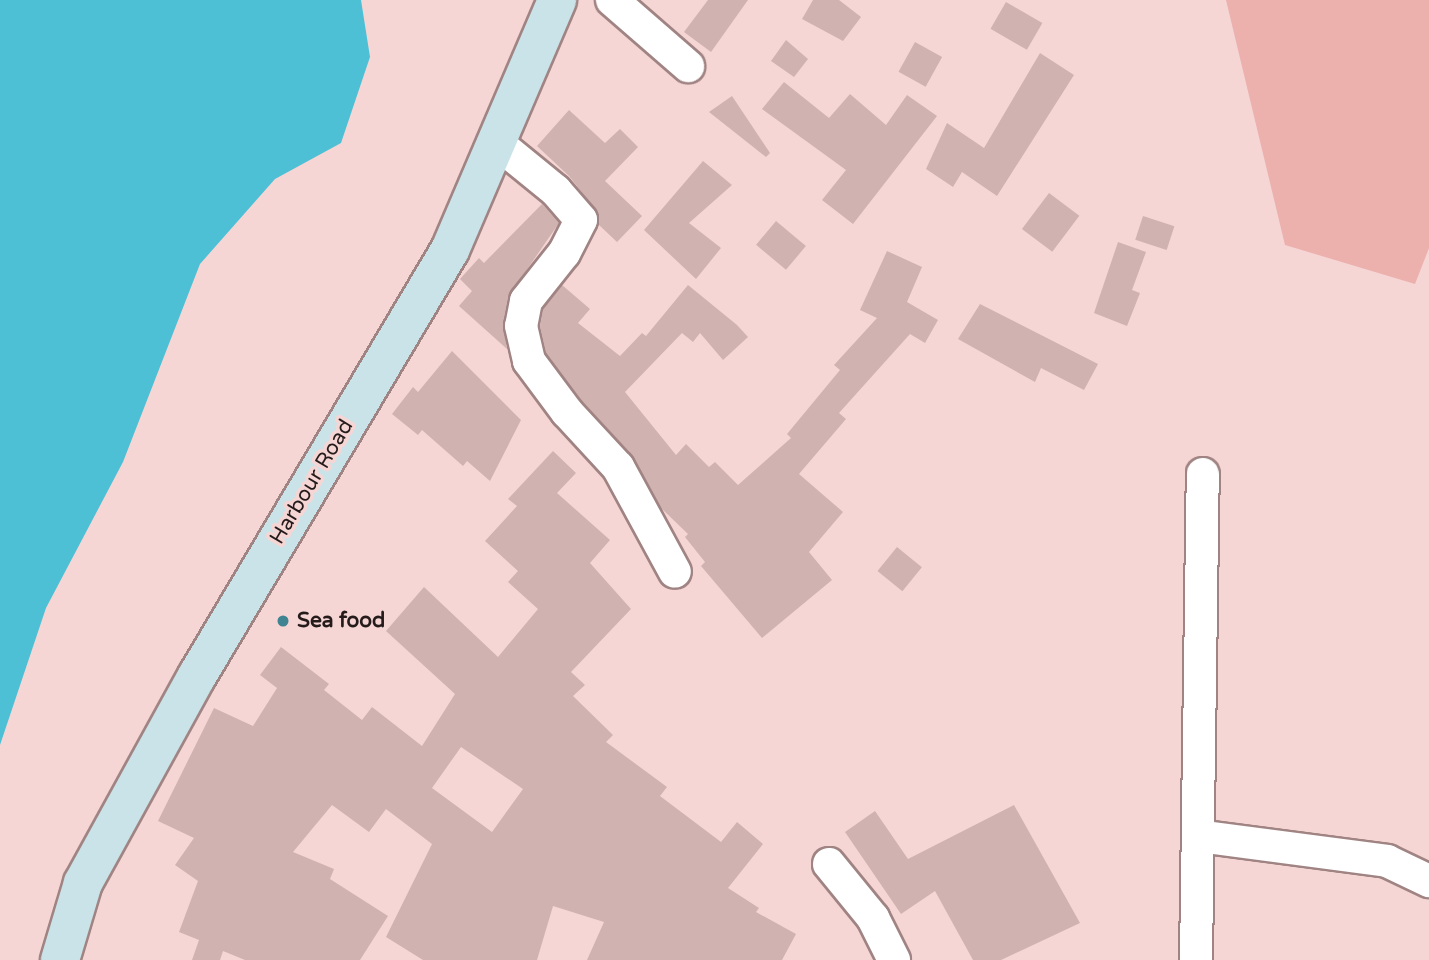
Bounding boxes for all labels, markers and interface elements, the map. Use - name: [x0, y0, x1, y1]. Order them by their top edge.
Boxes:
- street label: Harbour Road: [265, 415, 359, 549]
- place label: Sea food: [297, 608, 385, 634]
- marker: Sea food: [275, 613, 291, 629]

